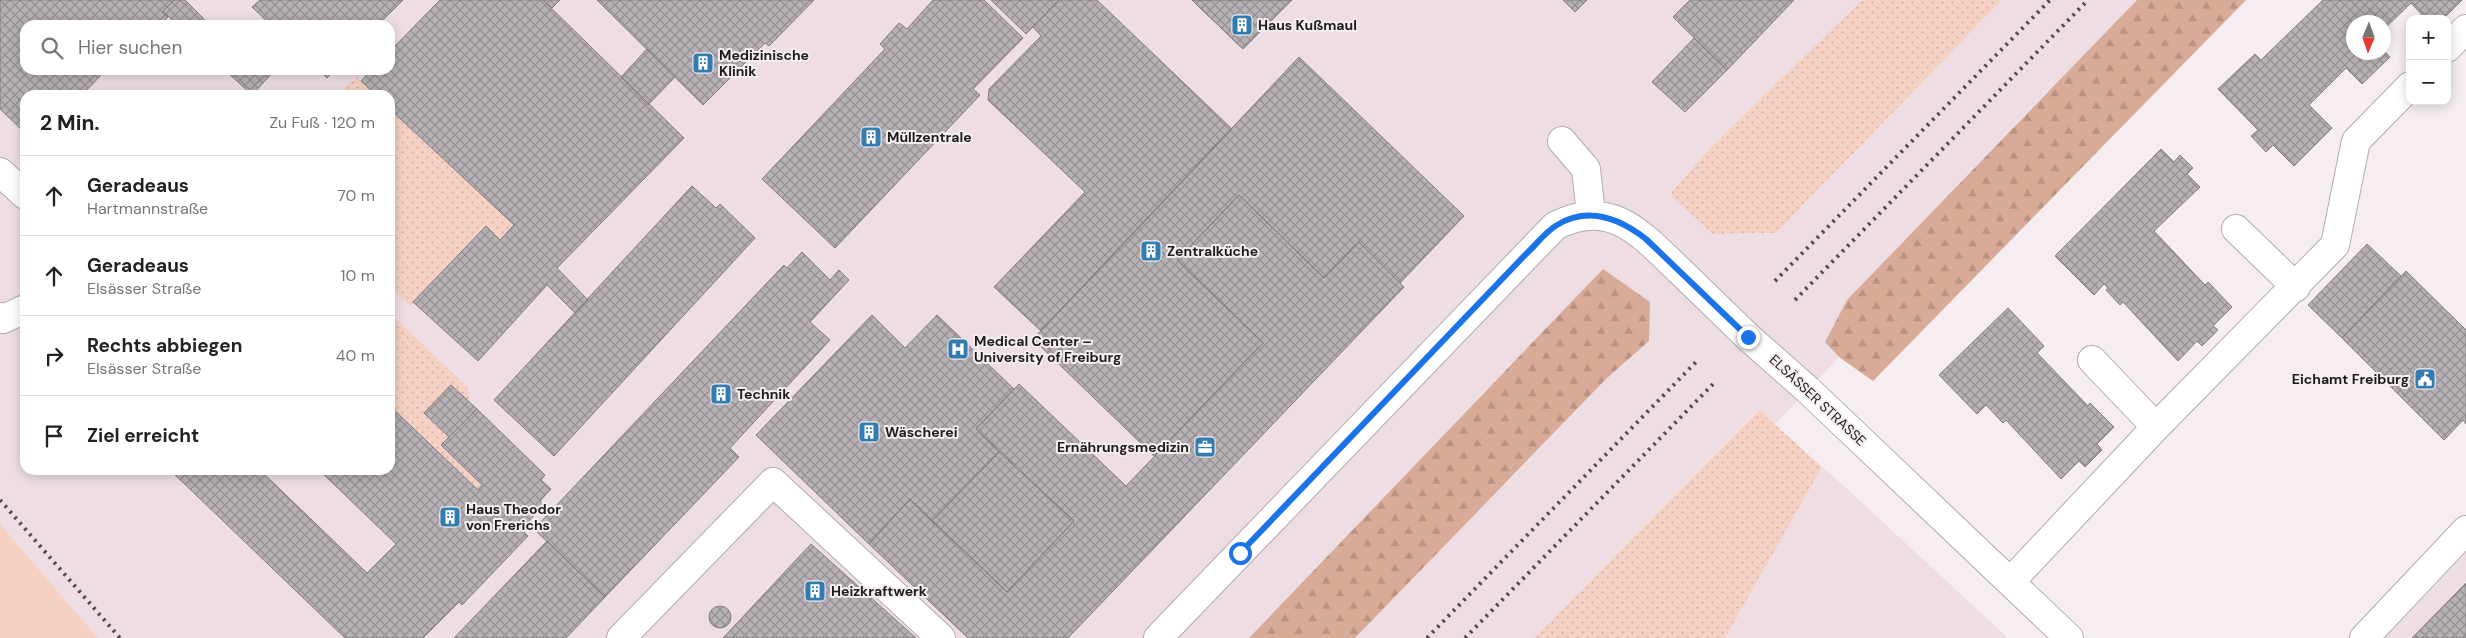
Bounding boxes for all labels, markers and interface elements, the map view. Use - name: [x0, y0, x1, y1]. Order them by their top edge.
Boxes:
- building icon: Haus Kußmaul: [1230, 13, 1254, 37]
- north arrow: [2346, 15, 2391, 60]
- map controls: [2406, 15, 2451, 105]
- button: +: [2406, 15, 2451, 60]
- place label: Haus Kußmaul: [1258, 16, 1357, 34]
- search box: [20, 20, 395, 75]
- icon: search: [38, 34, 66, 62]
- text: Hier suchen: [78, 35, 182, 60]
- place label: Medizinische Klinik: [719, 46, 809, 80]
- building icon: Medizinische Klinik: [691, 51, 715, 75]
- button: −: [2406, 60, 2451, 105]
- text: 2 Min.: [40, 109, 100, 137]
- text: Zu Fuß · 120 m: [269, 112, 375, 133]
- building icon: Müllzentrale: [859, 125, 883, 149]
- place label: Müllzentrale: [887, 128, 972, 146]
- text: Geradeaus: [87, 173, 189, 198]
- icon: ahead: [40, 182, 68, 210]
- text: 70 m: [337, 185, 375, 206]
- text: Hartmannstraße: [87, 198, 208, 219]
- building icon: Zentralküche: [1139, 239, 1163, 263]
- place label: Zentralküche: [1167, 242, 1258, 260]
- text: Geradeaus: [87, 253, 189, 278]
- icon: ahead: [40, 262, 68, 290]
- text: 10 m: [341, 265, 375, 286]
- text: Elsässer Straße: [87, 278, 201, 299]
- route end: [1737, 326, 1760, 349]
- place label: Medical Center – University of Freiburg: [974, 332, 1121, 366]
- text: Rechts abbiegen: [87, 333, 242, 358]
- hospital icon: Medical Center – University of Freiburg: [946, 337, 970, 361]
- icon: right: [40, 342, 68, 370]
- text: 40 m: [336, 345, 375, 366]
- street label: ELSÄSSER STRASSE: [1766, 350, 1870, 450]
- text: Elsässer Straße: [87, 358, 201, 379]
- public building icon: Eichamt Freiburg: [2413, 367, 2437, 391]
- place label: Eichamt Freiburg: [2292, 370, 2409, 388]
- building icon: Technik: [709, 382, 733, 406]
- place label: Technik: [737, 385, 790, 403]
- building icon: Wäscherei: [857, 420, 881, 444]
- icon: arrive: [40, 422, 68, 450]
- text: Ziel erreicht: [87, 423, 199, 448]
- place label: Wäscherei: [885, 423, 958, 441]
- office icon: Ernährungsmedizin: [1193, 435, 1217, 459]
- place label: Ernährungsmedizin: [1057, 438, 1189, 456]
- place label: Haus Theodor von Frerichs: [466, 500, 561, 534]
- building icon: Haus Theodor von Frerichs: [438, 505, 462, 529]
- route start: [1229, 542, 1252, 565]
- building icon: Heizkraftwerk: [803, 579, 827, 603]
- place label: Heizkraftwerk: [831, 582, 927, 600]

